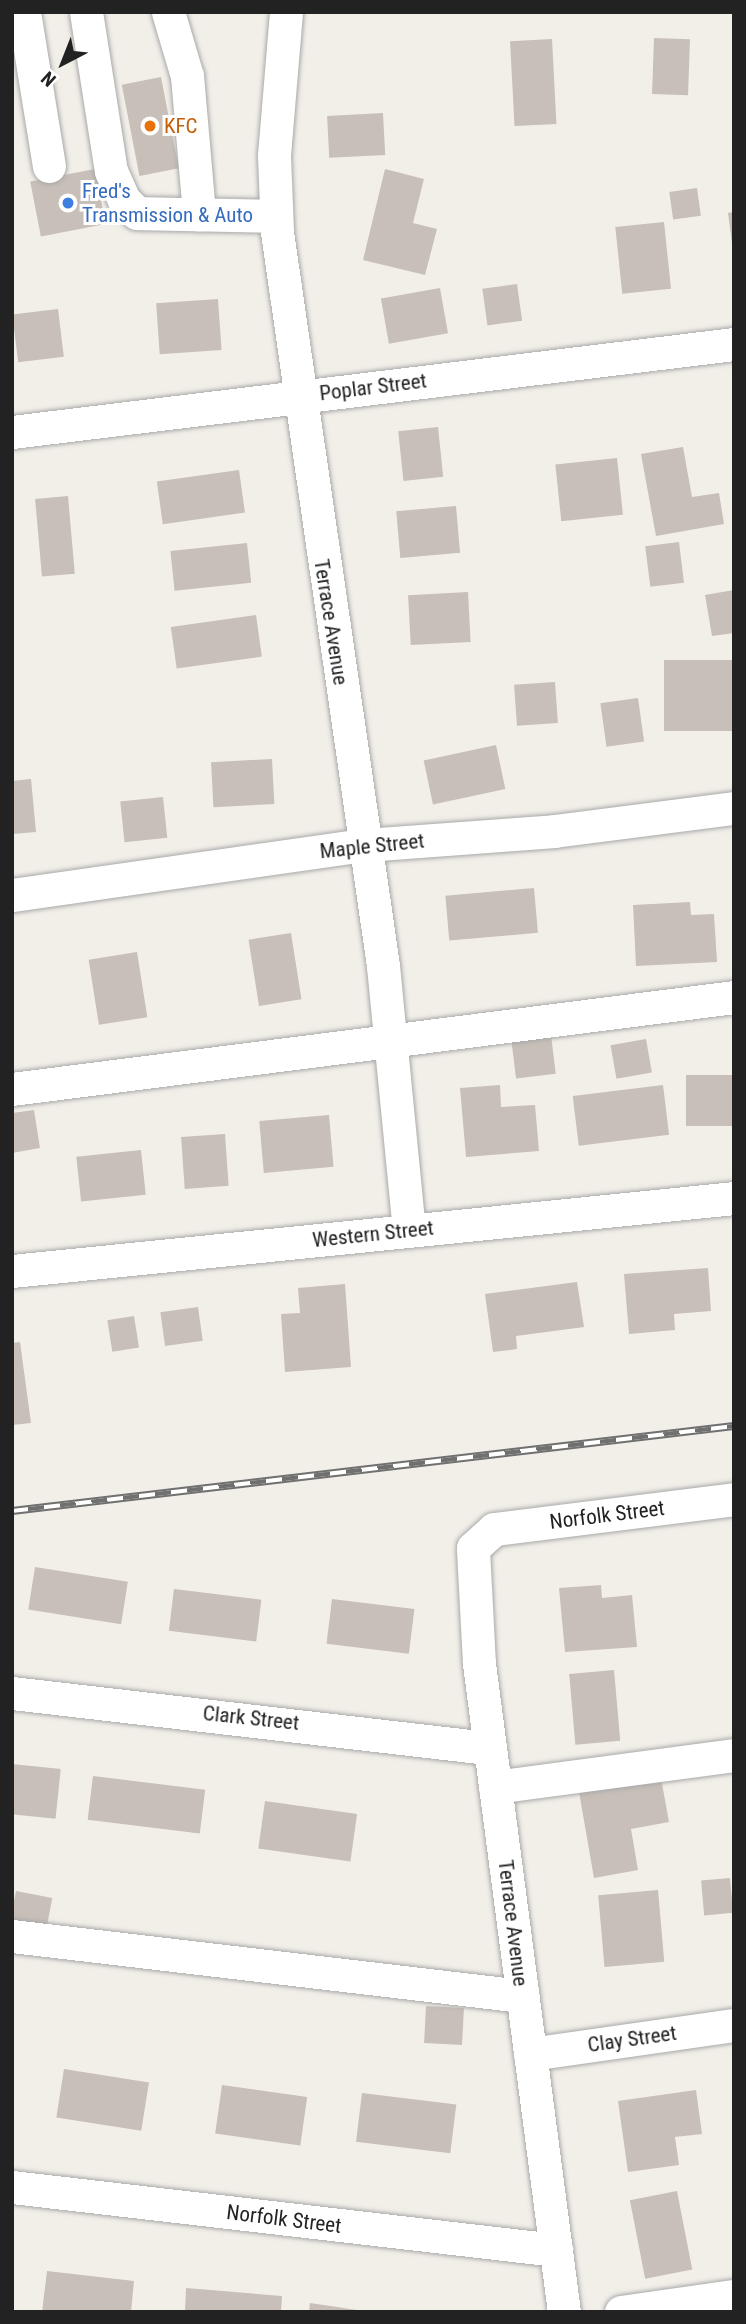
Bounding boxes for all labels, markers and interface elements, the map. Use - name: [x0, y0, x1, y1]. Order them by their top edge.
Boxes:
- north arrow: [28, 28, 98, 98]
- text: N: [37, 67, 61, 91]
- place label: KFC: [164, 113, 197, 139]
- marker: KFC: [142, 118, 158, 134]
- place label: Fred's Transmission & Auto: [82, 178, 253, 228]
- marker: Fred's Transmission & Auto: [60, 195, 76, 211]
- street label: Poplar Street: [318, 368, 428, 406]
- street label: Terrace Avenue: [309, 557, 353, 687]
- street label: Maple Street: [318, 828, 426, 864]
- street label: Western Street: [311, 1215, 435, 1253]
- street label: Norfolk Street: [548, 1495, 666, 1535]
- street label: Clark Street: [202, 1700, 300, 1736]
- street label: Terrace Avenue: [493, 1858, 533, 1988]
- street label: Clay Street: [586, 2020, 678, 2058]
- street label: Norfolk Street: [225, 2199, 343, 2239]

